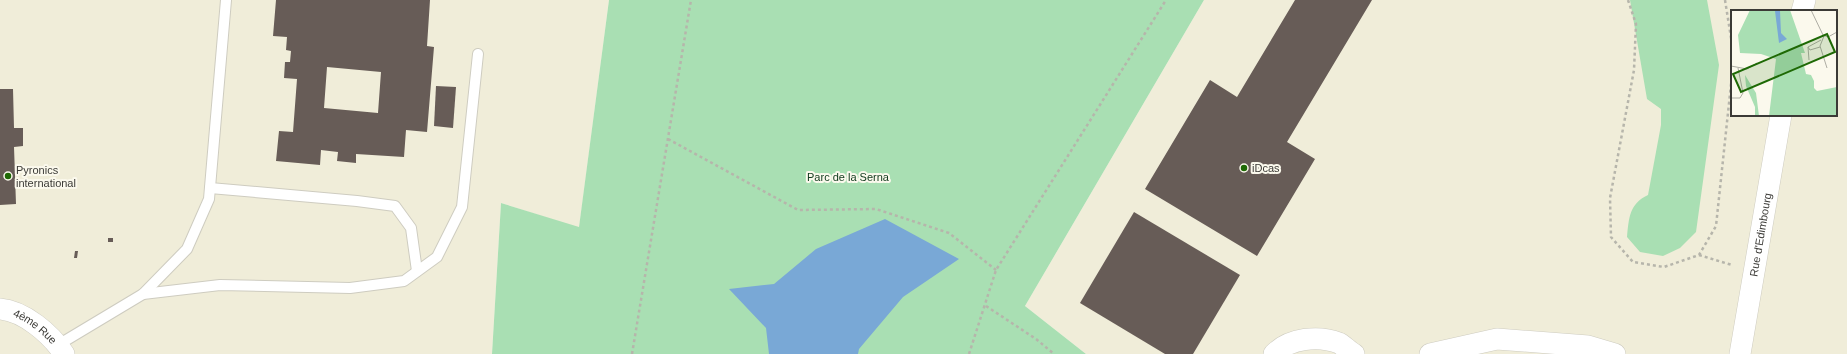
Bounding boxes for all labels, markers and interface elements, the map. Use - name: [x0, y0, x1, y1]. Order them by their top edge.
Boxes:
- inset map: [1731, 10, 1837, 116]
- place label: iDcas: [1252, 162, 1280, 174]
- marker: iDcas: [1239, 163, 1249, 173]
- place label: Pyronics international: [16, 164, 76, 189]
- marker: Pyronics international: [3, 171, 13, 181]
- park label: Parc de la Serna: [807, 171, 890, 183]
- street label: Rue d'Edimbourg: [1747, 192, 1774, 278]
- street label: 4ème Rue: [12, 307, 59, 346]

